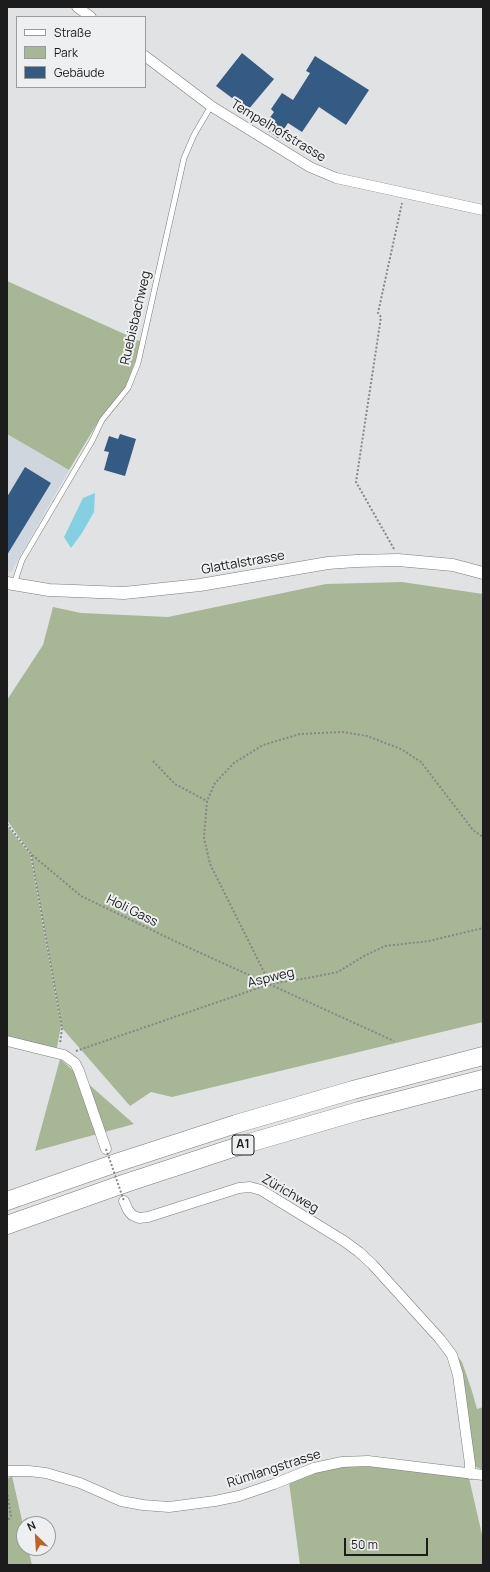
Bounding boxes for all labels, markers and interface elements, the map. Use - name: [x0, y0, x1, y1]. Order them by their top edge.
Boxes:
- legend: [16, 16, 146, 88]
- text: Straße: [54, 24, 91, 41]
- text: Park: [54, 44, 78, 61]
- text: Gebäude: [54, 64, 105, 81]
- street label: Tempelhofstrasse: [228, 96, 328, 166]
- street label: Ruebisbachweg: [118, 270, 154, 366]
- street label: Glattalstrasse: [200, 548, 286, 578]
- street label: Holi Gass: [104, 892, 160, 930]
- street label: Aspweg: [246, 965, 296, 991]
- road number: A1: [232, 1135, 254, 1155]
- street label: Zürichweg: [259, 1171, 321, 1217]
- street label: Rümlangstrasse: [225, 1447, 323, 1491]
- north arrow: [16, 1516, 56, 1556]
- text: N: [24, 1517, 38, 1534]
- scale bar: [346, 1530, 430, 1556]
- text: 50 m: [351, 1536, 378, 1553]

